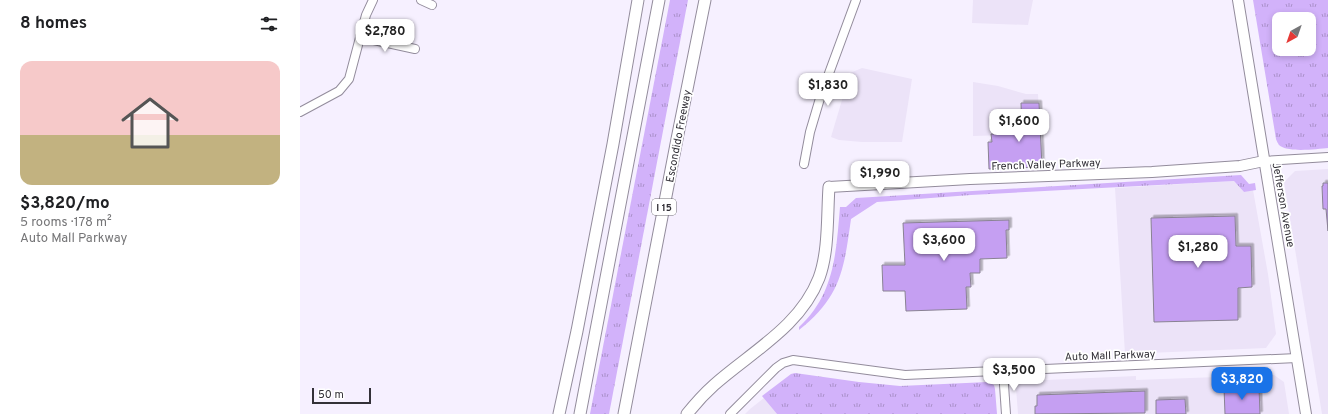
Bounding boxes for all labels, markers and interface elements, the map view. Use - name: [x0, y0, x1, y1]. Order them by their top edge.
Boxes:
- north arrow: [1272, 12, 1316, 56]
- map controls: [1272, 12, 1316, 56]
- text: 8 homes: [20, 13, 87, 35]
- icon: filters: [258, 13, 280, 35]
- pin: $2,780: [352, 19, 418, 53]
- text: $2,780: [364, 24, 406, 40]
- pin: $1,830: [795, 73, 861, 107]
- text: $1,830: [808, 78, 848, 94]
- icon: home: [114, 87, 186, 159]
- street label: Escondido Freeway: [663, 89, 695, 184]
- pin: $1,600: [986, 109, 1052, 143]
- text: $1,600: [998, 114, 1040, 130]
- street label: French Valley Parkway: [991, 156, 1101, 174]
- pin: $1,990: [847, 161, 913, 195]
- street label: Jefferson Avenue: [1269, 162, 1297, 249]
- text: $1,990: [860, 166, 901, 182]
- text: $3,820/mo: [20, 193, 110, 215]
- road number: I 15: [652, 199, 676, 215]
- text: 5 rooms · 178 m²: [20, 215, 112, 231]
- pin: $3,600: [911, 228, 977, 262]
- text: Auto Mall Parkway: [20, 231, 127, 247]
- text: $3,600: [922, 233, 966, 249]
- pin: $1,280: [1165, 235, 1231, 269]
- text: $1,280: [1178, 240, 1218, 256]
- street label: Auto Mall Parkway: [1064, 347, 1156, 365]
- pin: $3,500: [981, 358, 1047, 392]
- text: $3,500: [992, 363, 1036, 379]
- pin: $3,820: [1209, 367, 1275, 401]
- text: $3,820: [1221, 372, 1264, 388]
- scale bar: [312, 386, 371, 405]
- text: 50 m: [318, 388, 344, 402]

